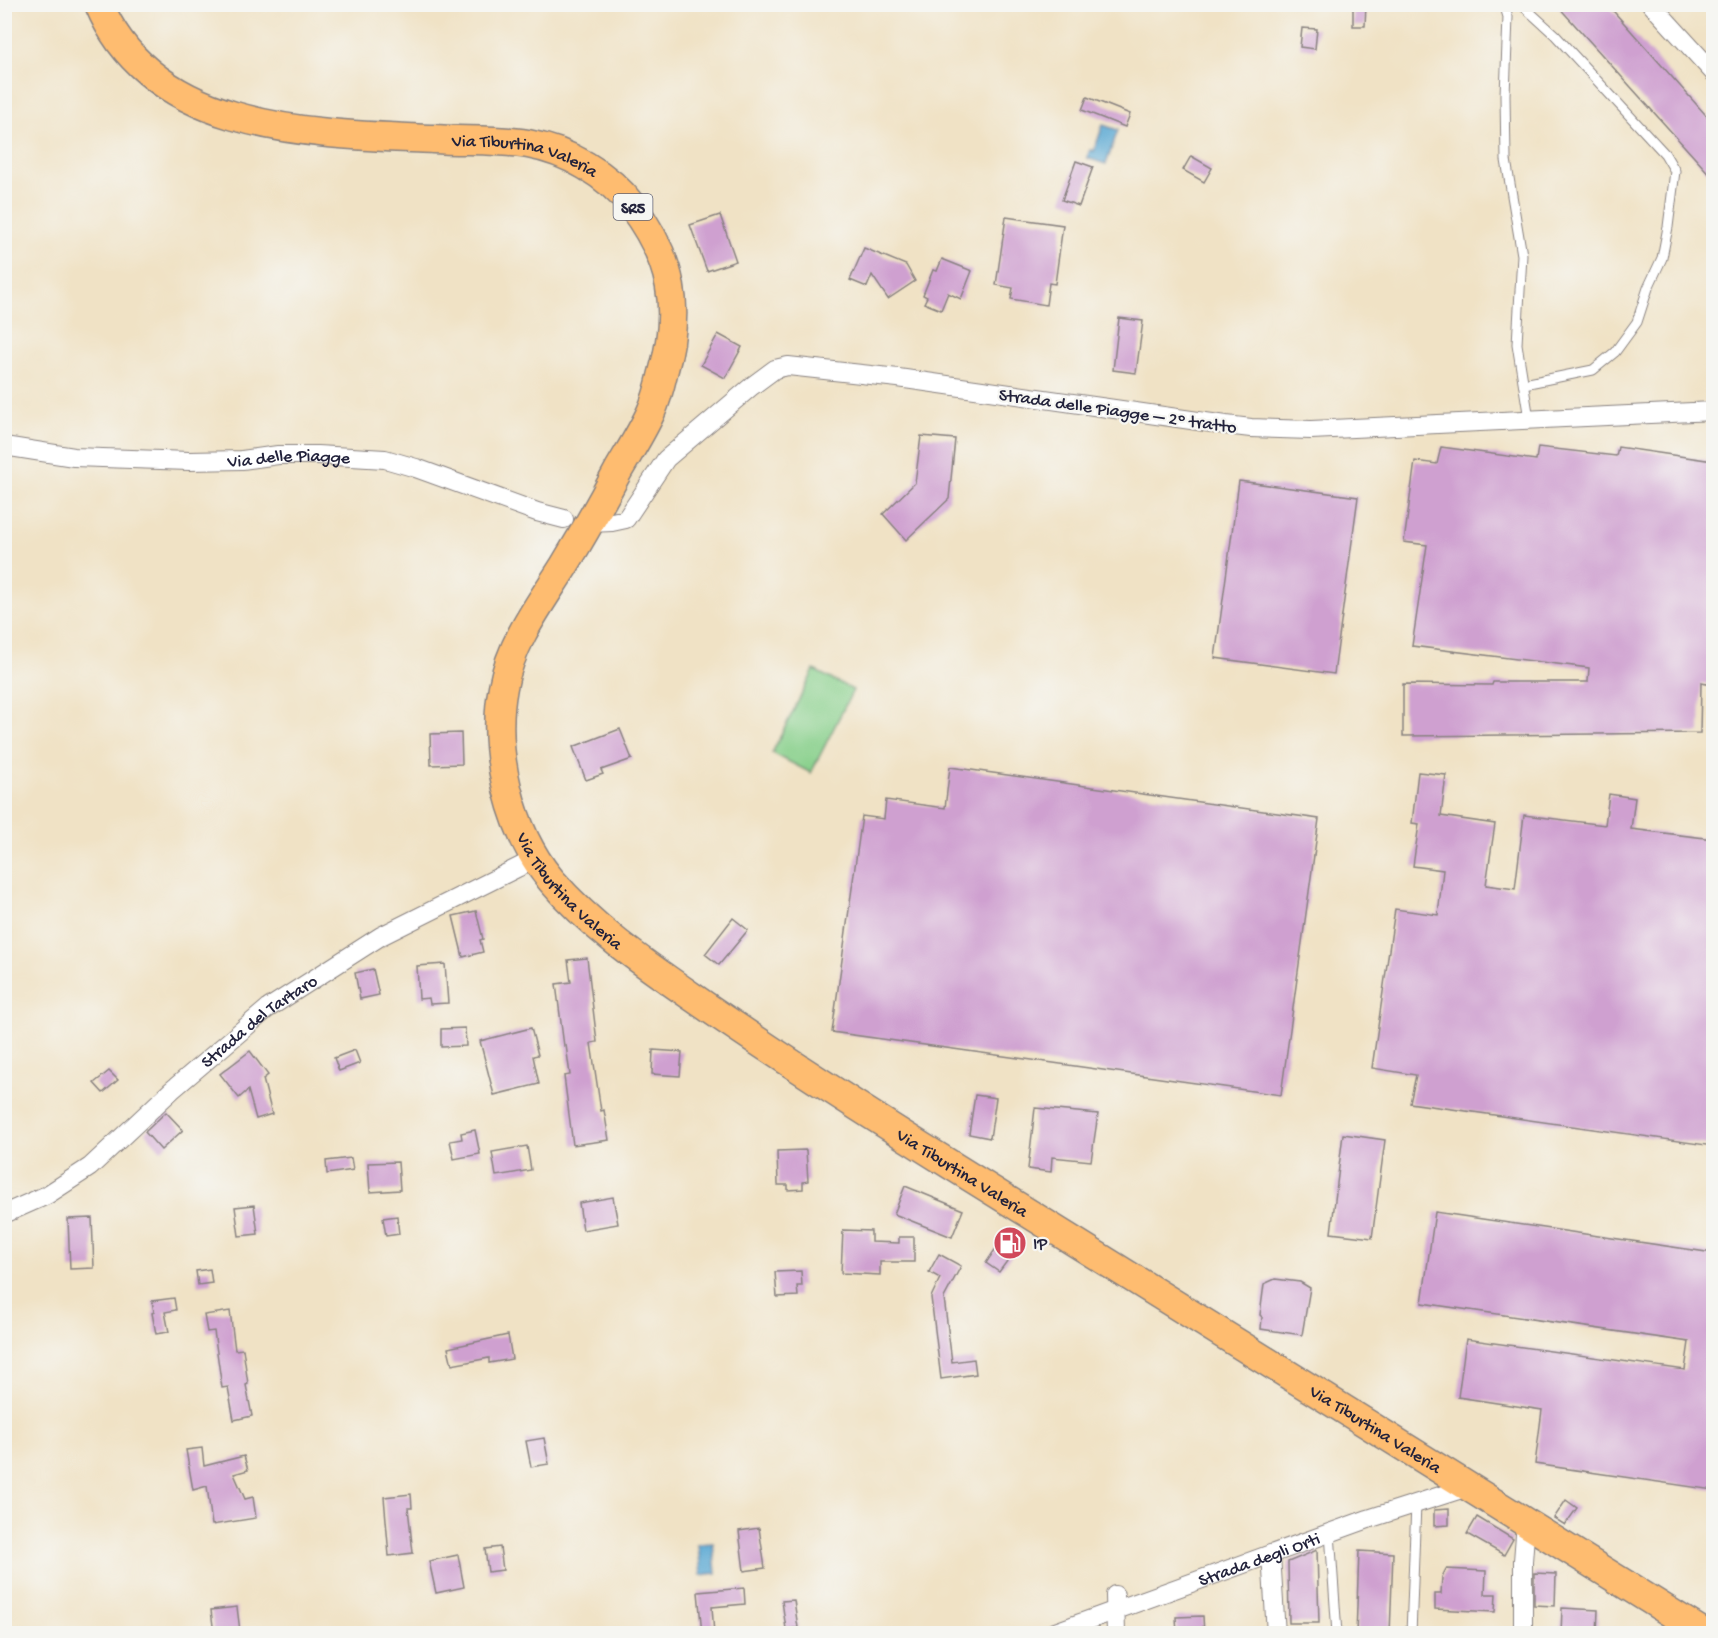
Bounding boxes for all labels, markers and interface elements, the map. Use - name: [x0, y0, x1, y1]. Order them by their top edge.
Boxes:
- street label: Via Tiburtina Valeria: [451, 132, 602, 184]
- road number: SR5: [614, 194, 652, 220]
- street label: Strada delle Piagge – 2º tratto: [997, 385, 1238, 440]
- street label: Via delle Piagge: [226, 447, 351, 473]
- street label: Via Tiburtina Valeria: [510, 829, 627, 956]
- street label: Strada del Tartaro: [198, 972, 322, 1074]
- street label: Via Tiburtina Valeria: [891, 1125, 1032, 1224]
- fuel station icon: IP: [992, 1225, 1028, 1261]
- place label: IP: [1033, 1235, 1048, 1256]
- street label: Via Tiburtina Valeria: [1304, 1381, 1445, 1480]
- street label: Strada degli Orti: [1196, 1529, 1323, 1592]

